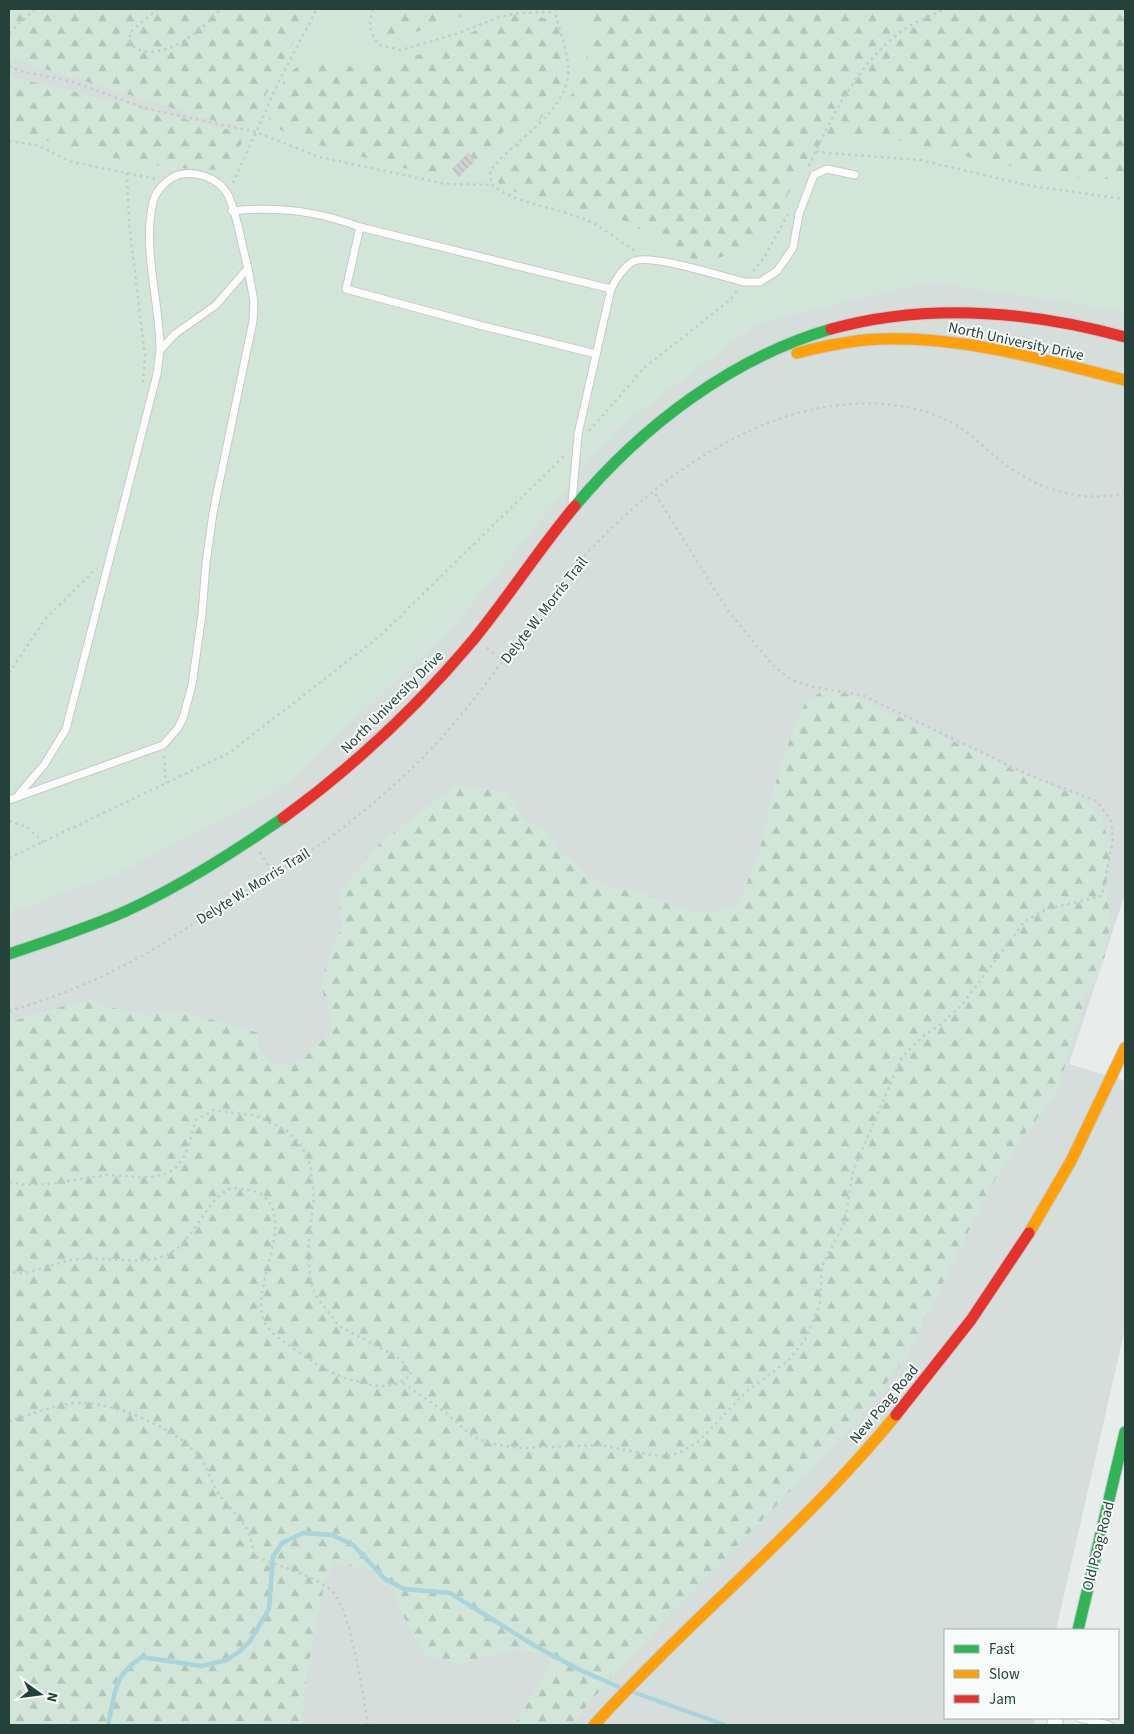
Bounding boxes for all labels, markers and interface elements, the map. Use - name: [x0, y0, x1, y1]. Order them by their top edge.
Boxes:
- street label: North University Drive: [946, 317, 1086, 366]
- street label: Delyte W. Morris Trail: [496, 552, 593, 668]
- street label: North University Drive: [336, 646, 449, 759]
- street label: Delyte W. Morris Trail: [192, 843, 314, 930]
- street label: New Poag Road: [845, 1360, 924, 1448]
- street label: Old Poag Road: [1077, 1499, 1120, 1593]
- legend: [944, 1629, 1119, 1719]
- text: Fast: [989, 1639, 1015, 1660]
- text: Slow: [989, 1664, 1020, 1685]
- north arrow: [15, 1669, 65, 1719]
- text: Jam: [989, 1689, 1016, 1710]
- text: N: [41, 1690, 62, 1704]

